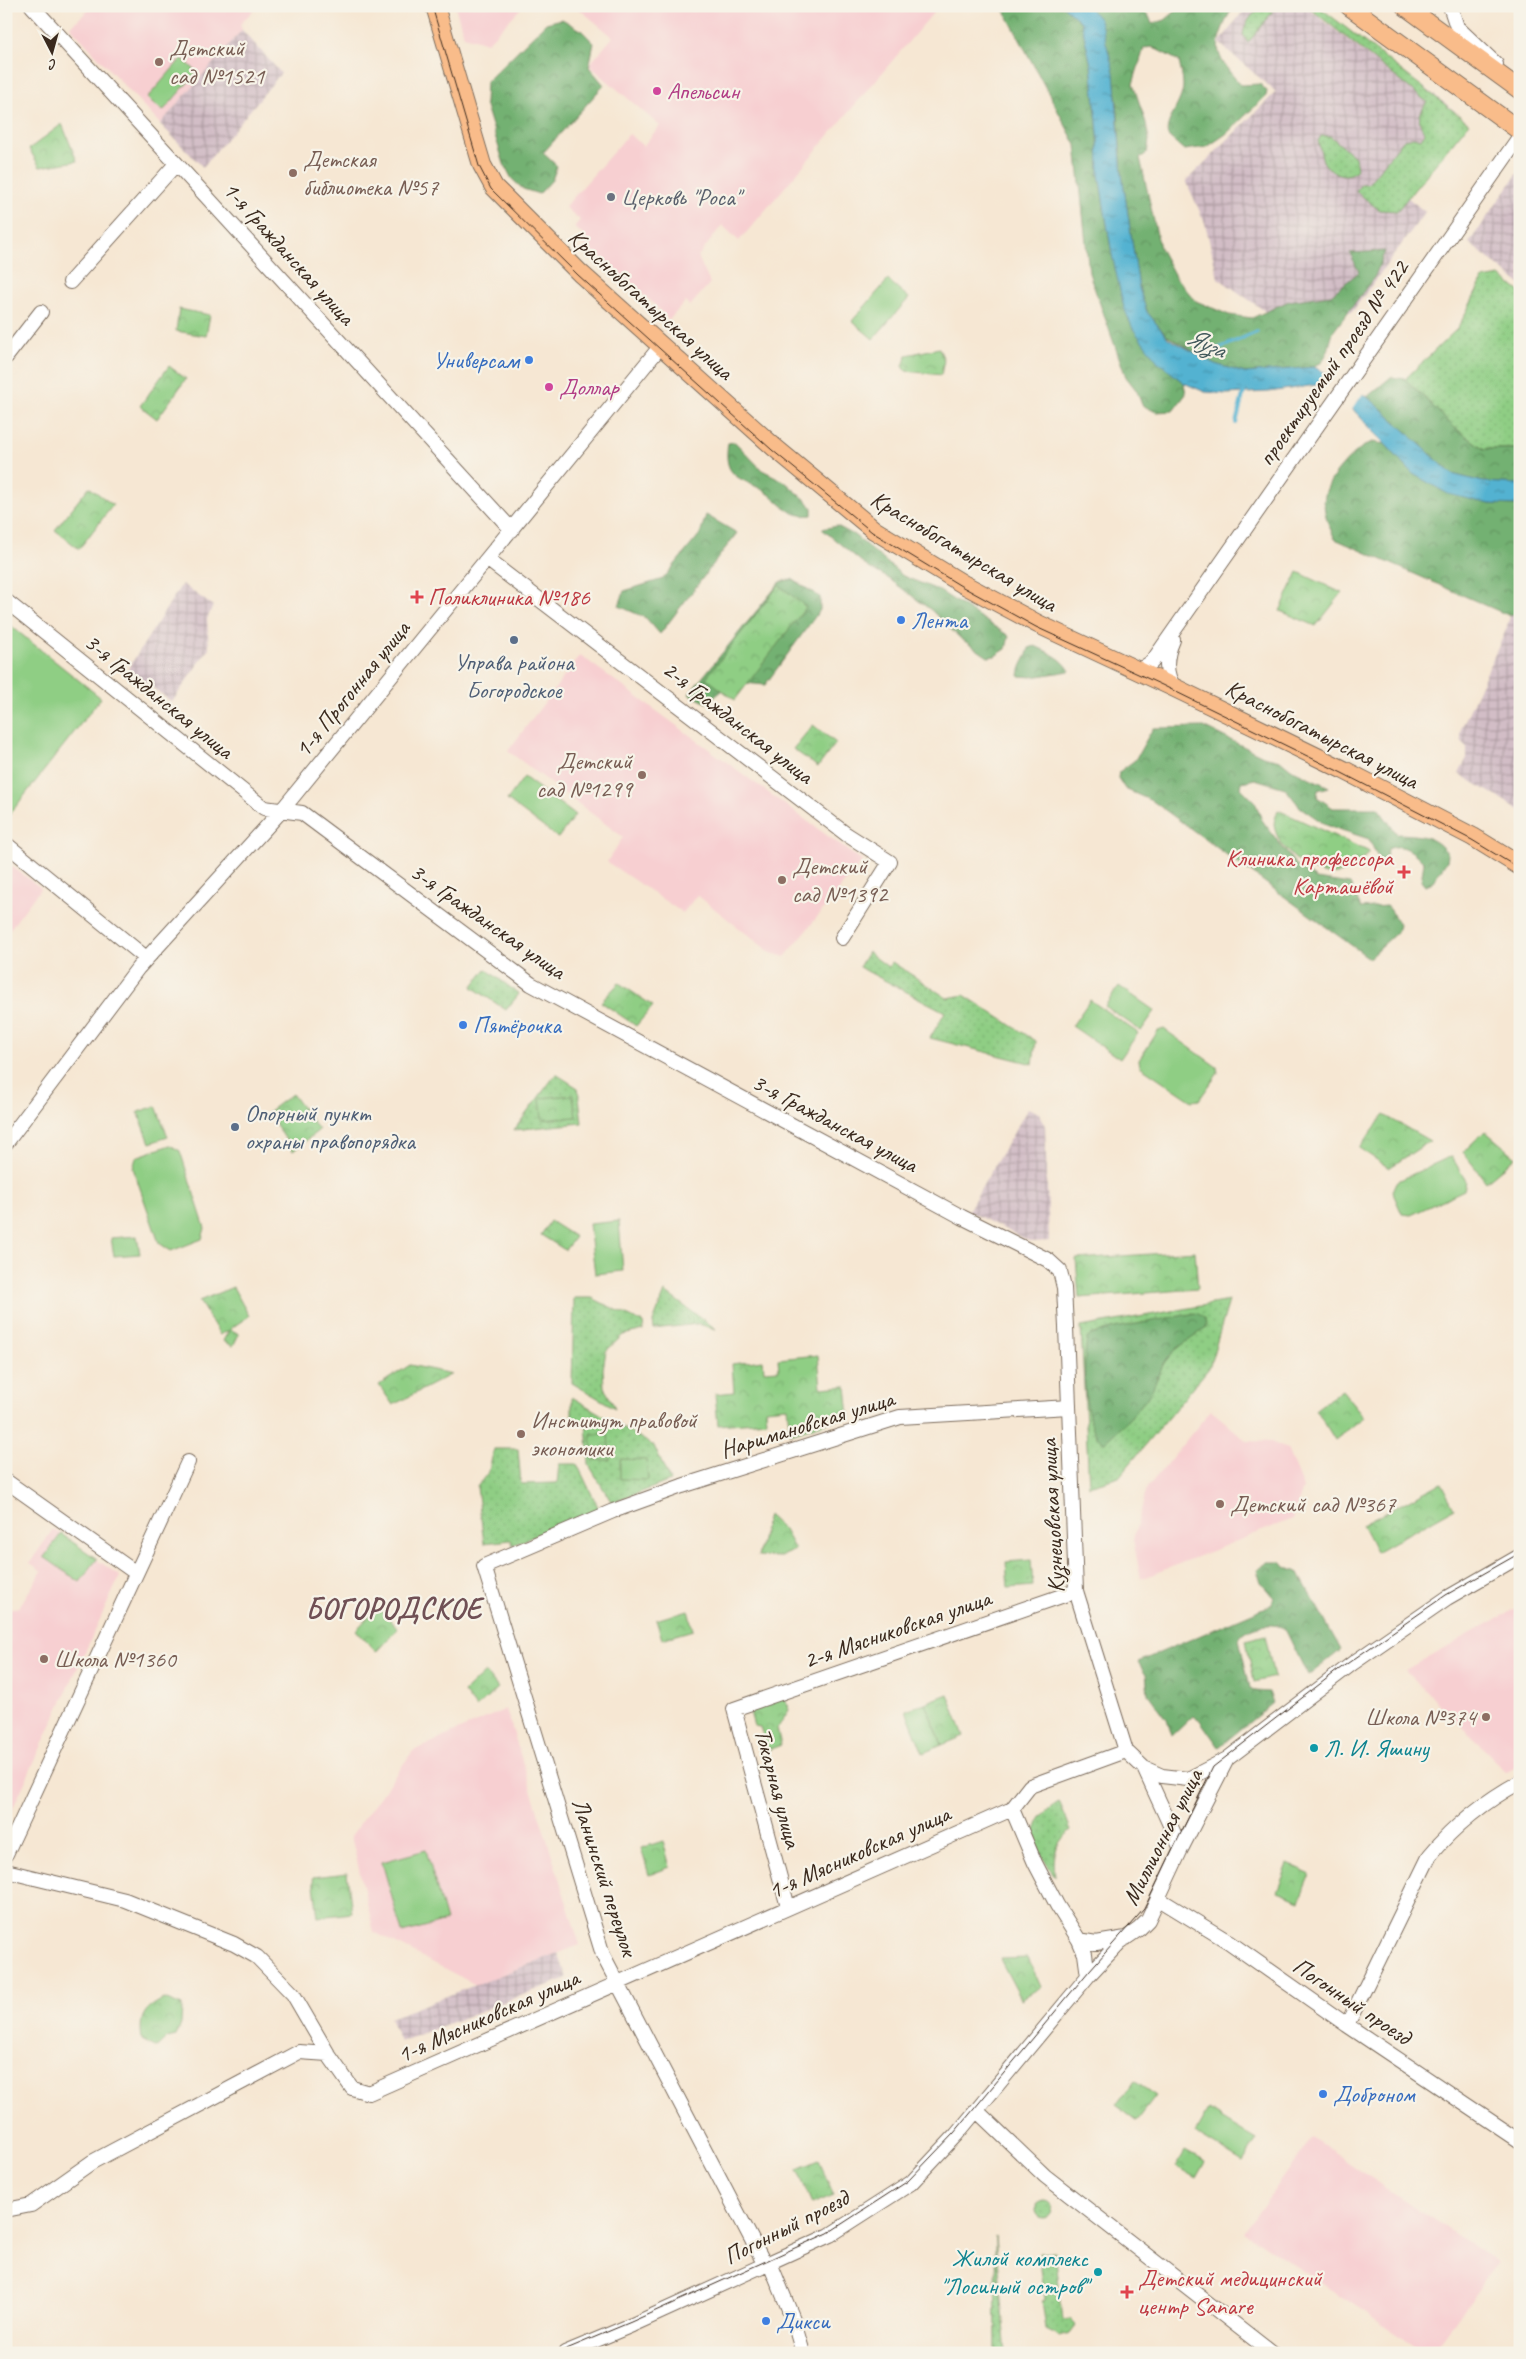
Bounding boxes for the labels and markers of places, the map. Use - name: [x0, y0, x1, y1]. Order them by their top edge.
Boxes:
- place label: Детский сад №1521: [169, 33, 266, 91]
- marker: Детский сад №1521: [153, 56, 165, 68]
- place label: Апельсин: [667, 76, 740, 106]
- marker: Апельсин: [651, 85, 663, 97]
- place label: Детская библиотека №57: [303, 144, 439, 202]
- marker: Детская библиотека №57: [287, 167, 299, 179]
- place label: Церковь "Роса": [621, 182, 746, 212]
- marker: Церковь "Роса": [605, 191, 617, 203]
- place label: Универсам: [433, 345, 521, 375]
- marker: Универсам: [523, 354, 535, 366]
- place label: Доллар: [559, 372, 621, 402]
- marker: Доллар: [543, 381, 555, 393]
- place label: Поликлиника №186: [428, 582, 591, 612]
- marker: Поликлиника №186: [410, 590, 424, 604]
- place label: Лента: [911, 605, 968, 635]
- marker: Лента: [895, 614, 907, 626]
- marker: Управа района Богородское: [508, 634, 520, 646]
- place label: Управа района Богородское: [454, 647, 575, 705]
- place label: Детский сад №1299: [537, 746, 634, 804]
- marker: Детский сад №1299: [636, 769, 648, 781]
- place label: Клиника профессора Карташёвой: [1225, 843, 1395, 901]
- place label: Детский сад №1392: [792, 851, 890, 909]
- marker: Клиника профессора Карташёвой: [1397, 865, 1411, 879]
- marker: Детский сад №1392: [776, 874, 788, 886]
- place label: Пятёрочка: [473, 1010, 562, 1040]
- marker: Пятёрочка: [457, 1019, 469, 1031]
- place label: Опорный пункт охраны правопорядка: [245, 1098, 416, 1156]
- marker: Опорный пункт охраны правопорядка: [229, 1121, 241, 1133]
- place label: Институт правовой экономики: [531, 1405, 699, 1463]
- marker: Институт правовой экономики: [515, 1428, 527, 1440]
- place label: Детский сад №367: [1230, 1489, 1397, 1519]
- marker: Детский сад №367: [1214, 1498, 1226, 1510]
- place label: Школа №1360: [54, 1644, 178, 1674]
- marker: Школа №1360: [38, 1653, 50, 1665]
- place label: Школа №374: [1365, 1702, 1478, 1732]
- marker: Школа №374: [1480, 1711, 1492, 1723]
- place label: Л. И. Яшину: [1324, 1733, 1431, 1763]
- marker: Л. И. Яшину: [1308, 1742, 1320, 1754]
- place label: Доброном: [1333, 2079, 1416, 2109]
- marker: Доброном: [1317, 2088, 1329, 2100]
- place label: Жилой комплекс "Лосиный остров": [940, 2243, 1093, 2301]
- place label: Детский медицинский центр Sanare: [1138, 2263, 1324, 2321]
- marker: Жилой комплекс "Лосиный остров": [1092, 2266, 1104, 2278]
- marker: Детский медицинский центр Sanare: [1120, 2285, 1134, 2299]
- place label: Дикси: [776, 2306, 831, 2336]
- marker: Дикси: [760, 2315, 772, 2327]

